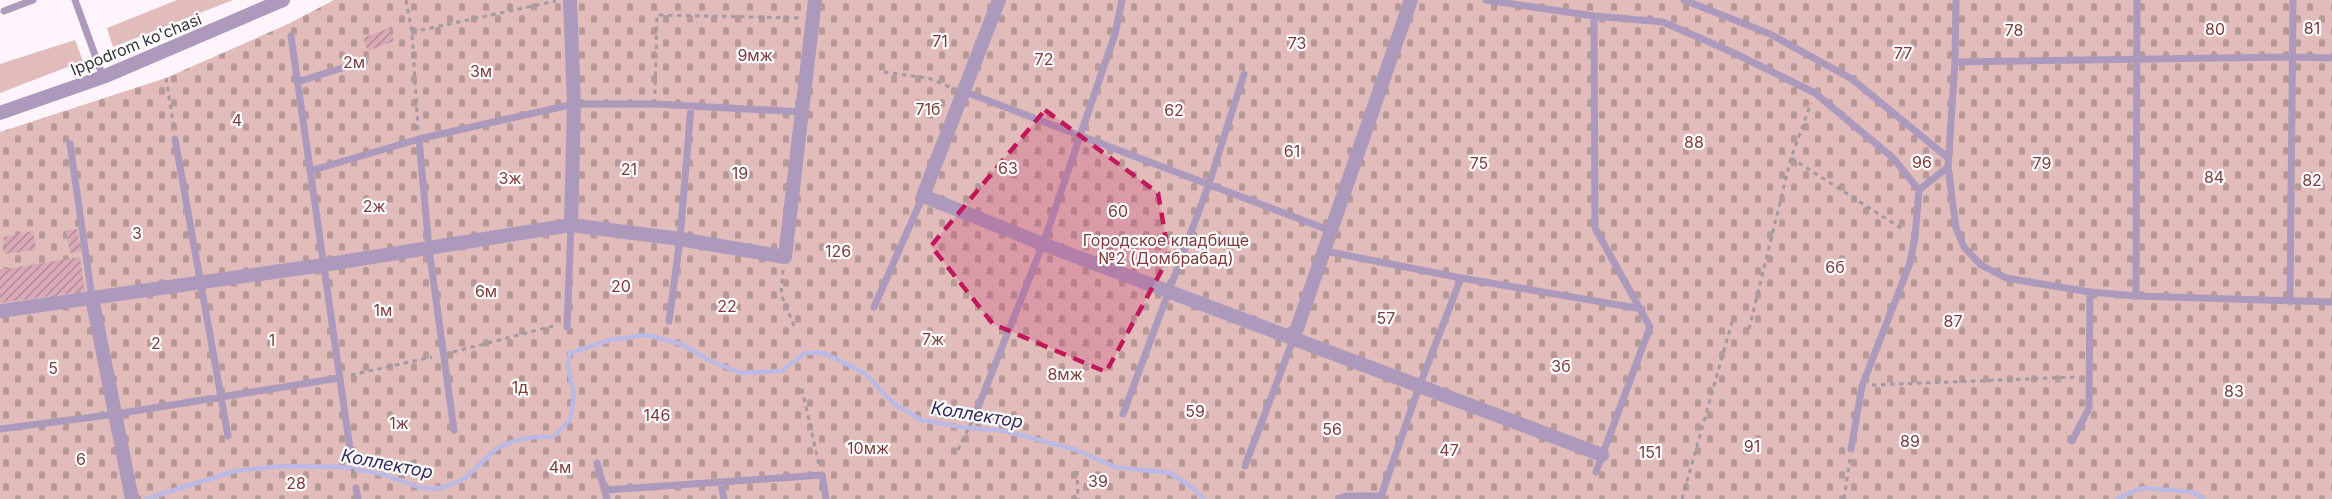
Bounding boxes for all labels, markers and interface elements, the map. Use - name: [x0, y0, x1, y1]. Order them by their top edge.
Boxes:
- street label: Ippodrom ko'chasi: [68, 9, 204, 79]
- park label: 81: [2304, 18, 2320, 38]
- park label: 80: [2205, 19, 2225, 39]
- park label: 78: [2005, 20, 2023, 40]
- park label: 71: [932, 31, 948, 51]
- park label: 73: [1288, 33, 1306, 53]
- park label: 77: [1894, 43, 1912, 63]
- park label: 9мж: [737, 45, 773, 65]
- park label: 72: [1035, 49, 1053, 69]
- park label: 2м: [343, 52, 365, 72]
- park label: 3м: [470, 61, 492, 81]
- park label: 71б: [915, 99, 941, 119]
- park label: 62: [1164, 100, 1184, 120]
- park label: 4: [232, 110, 242, 130]
- park label: 88: [1684, 132, 1704, 152]
- park label: 61: [1284, 141, 1300, 161]
- park label: 96: [1912, 152, 1932, 172]
- park label: 75: [1470, 153, 1488, 173]
- park label: 79: [2033, 153, 2051, 173]
- park label: 63: [998, 158, 1018, 178]
- park label: 21: [621, 159, 637, 179]
- park label: 19: [732, 163, 748, 183]
- park label: 84: [2204, 167, 2224, 187]
- park label: 3ж: [499, 168, 521, 188]
- park label: 82: [2302, 170, 2322, 190]
- park label: 2ж: [363, 196, 385, 216]
- park label: 60: [1108, 201, 1128, 221]
- park label: 3: [132, 223, 142, 243]
- park label: Городское кладбище №2 (Домбрабад): [1083, 230, 1249, 268]
- park label: 126: [825, 241, 851, 261]
- park label: 6б: [1825, 257, 1845, 277]
- park label: 20: [611, 276, 631, 296]
- park label: 6м: [475, 281, 497, 301]
- park label: 22: [717, 296, 737, 316]
- park label: 1м: [374, 300, 392, 320]
- park label: 57: [1377, 308, 1395, 328]
- park label: 87: [1944, 311, 1962, 331]
- park label: 7ж: [922, 329, 944, 349]
- park label: 1: [269, 330, 275, 350]
- park label: 2: [151, 333, 161, 353]
- park label: 3б: [1551, 356, 1571, 376]
- park label: 5: [48, 358, 58, 378]
- park label: 8мж: [1047, 364, 1083, 384]
- park label: 1д: [512, 377, 528, 397]
- park label: 83: [2224, 381, 2244, 401]
- water label: Коллектор: [930, 397, 1025, 432]
- park label: 59: [1185, 401, 1205, 421]
- park label: 146: [644, 405, 670, 425]
- park label: 1ж: [389, 413, 409, 433]
- park label: 56: [1322, 419, 1342, 439]
- park label: 89: [1900, 431, 1920, 451]
- park label: 91: [1744, 436, 1760, 456]
- park label: 10мж: [847, 438, 889, 458]
- park label: 47: [1439, 440, 1459, 460]
- park label: 151: [1639, 442, 1661, 462]
- water label: Коллектор: [339, 444, 435, 483]
- park label: 6: [76, 449, 86, 469]
- park label: 4м: [549, 457, 571, 477]
- park label: 39: [1088, 471, 1108, 491]
- park label: 28: [286, 473, 306, 493]

